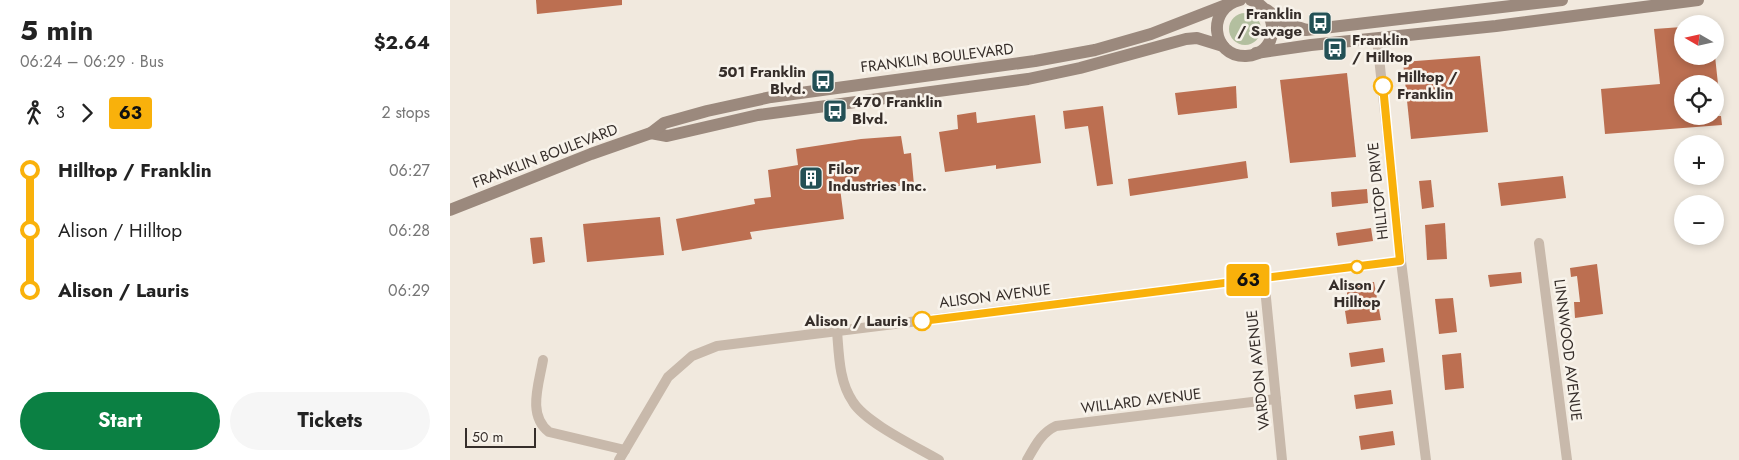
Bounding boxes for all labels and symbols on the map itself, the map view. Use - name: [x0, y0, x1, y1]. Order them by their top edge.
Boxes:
- place label: Franklin / Savage: [1237, 3, 1302, 42]
- bus stop icon: Franklin / Savage: [1307, 10, 1333, 36]
- north arrow: [1674, 15, 1724, 65]
- place label: Franklin / Hilltop: [1352, 29, 1413, 68]
- bus stop icon: Franklin / Hilltop: [1322, 36, 1348, 62]
- street label: FRANKLIN BOULEVARD: [859, 38, 1015, 78]
- place label: 501 Franklin Blvd.: [718, 61, 806, 100]
- place label: Hilltop / Franklin: [1397, 66, 1458, 105]
- bus stop icon: 501 Franklin Blvd.: [810, 68, 836, 94]
- marker: Hilltop / Franklin: [1373, 76, 1393, 96]
- place label: 470 Franklin Blvd.: [852, 91, 942, 130]
- bus stop icon: 470 Franklin Blvd.: [822, 98, 848, 124]
- street label: FRANKLIN BOULEVARD: [469, 118, 621, 194]
- street label: HILLTOP DRIVE: [1362, 141, 1394, 241]
- place label: Filor Industries Inc.: [828, 158, 927, 197]
- building icon: Filor Industries Inc.: [798, 165, 824, 191]
- marker: Alison / Hilltop: [1350, 260, 1364, 274]
- line badge: 63: [1226, 264, 1270, 296]
- place label: Alison / Hilltop: [1327, 274, 1386, 313]
- street label: ALISON AVENUE: [938, 278, 1052, 314]
- street label: LINNWOOD AVENUE: [1548, 278, 1588, 422]
- street label: VARDON AVENUE: [1241, 309, 1275, 431]
- place label: Alison / Lauris: [804, 310, 908, 332]
- marker: Alison / Lauris: [912, 311, 932, 331]
- street label: WILLARD AVENUE: [1079, 383, 1203, 419]
- scale bar: [465, 425, 536, 448]

